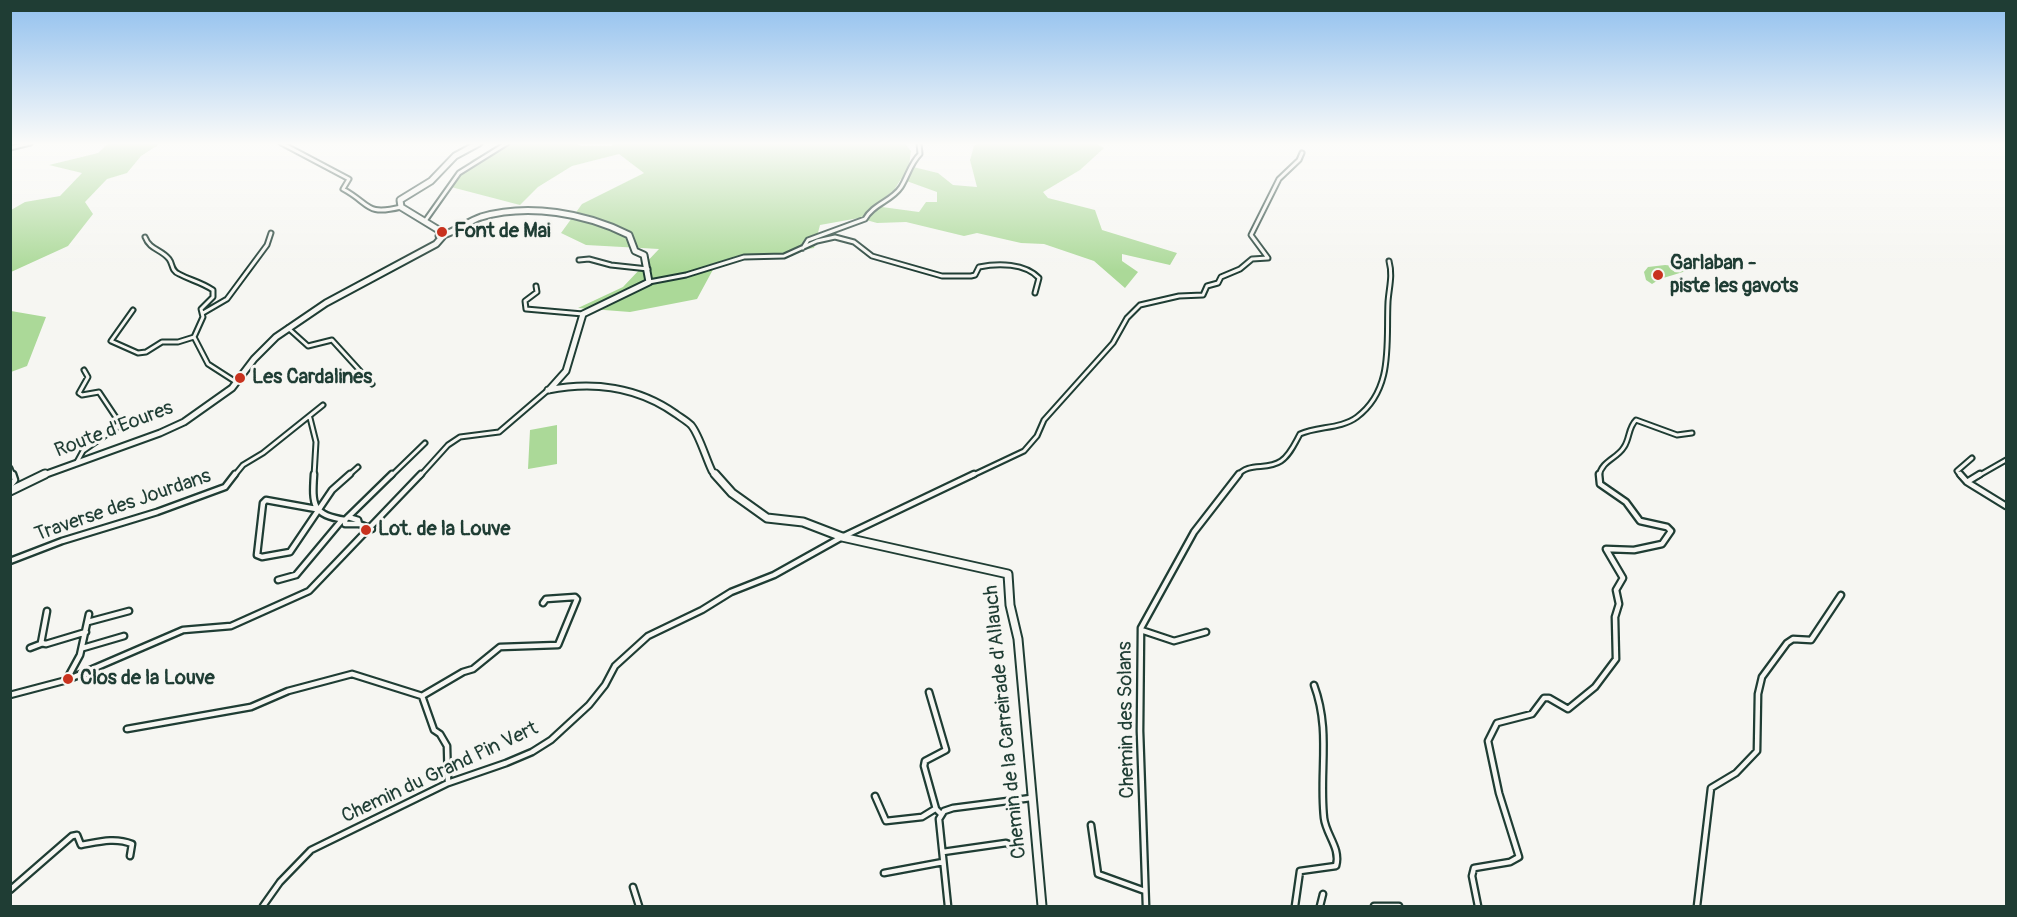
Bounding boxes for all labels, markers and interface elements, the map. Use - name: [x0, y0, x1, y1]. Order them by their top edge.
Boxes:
- place label: Font de Mai: [454, 220, 551, 244]
- marker: Font de Mai: [435, 225, 449, 239]
- place label: Garlaban - piste les gavots: [1670, 252, 1798, 299]
- marker: Garlaban - piste les gavots: [1651, 268, 1665, 282]
- place label: Les Cardalines: [252, 366, 372, 390]
- marker: Les Cardalines: [233, 371, 247, 385]
- street label: Route d'Eoures: [51, 396, 177, 464]
- street label: Traverse des Jourdans: [32, 465, 214, 547]
- place label: Lot. de la Louve: [378, 518, 510, 542]
- marker: Lot. de la Louve: [359, 523, 373, 537]
- street label: Chemin de la Carreirade d'Allauch: [980, 584, 1032, 860]
- street label: Chemin des Solans: [1114, 641, 1140, 799]
- place label: Clos de la Louve: [80, 667, 215, 691]
- marker: Clos de la Louve: [61, 672, 75, 686]
- street label: Chemin du Grand Pin Vert: [338, 717, 542, 829]

